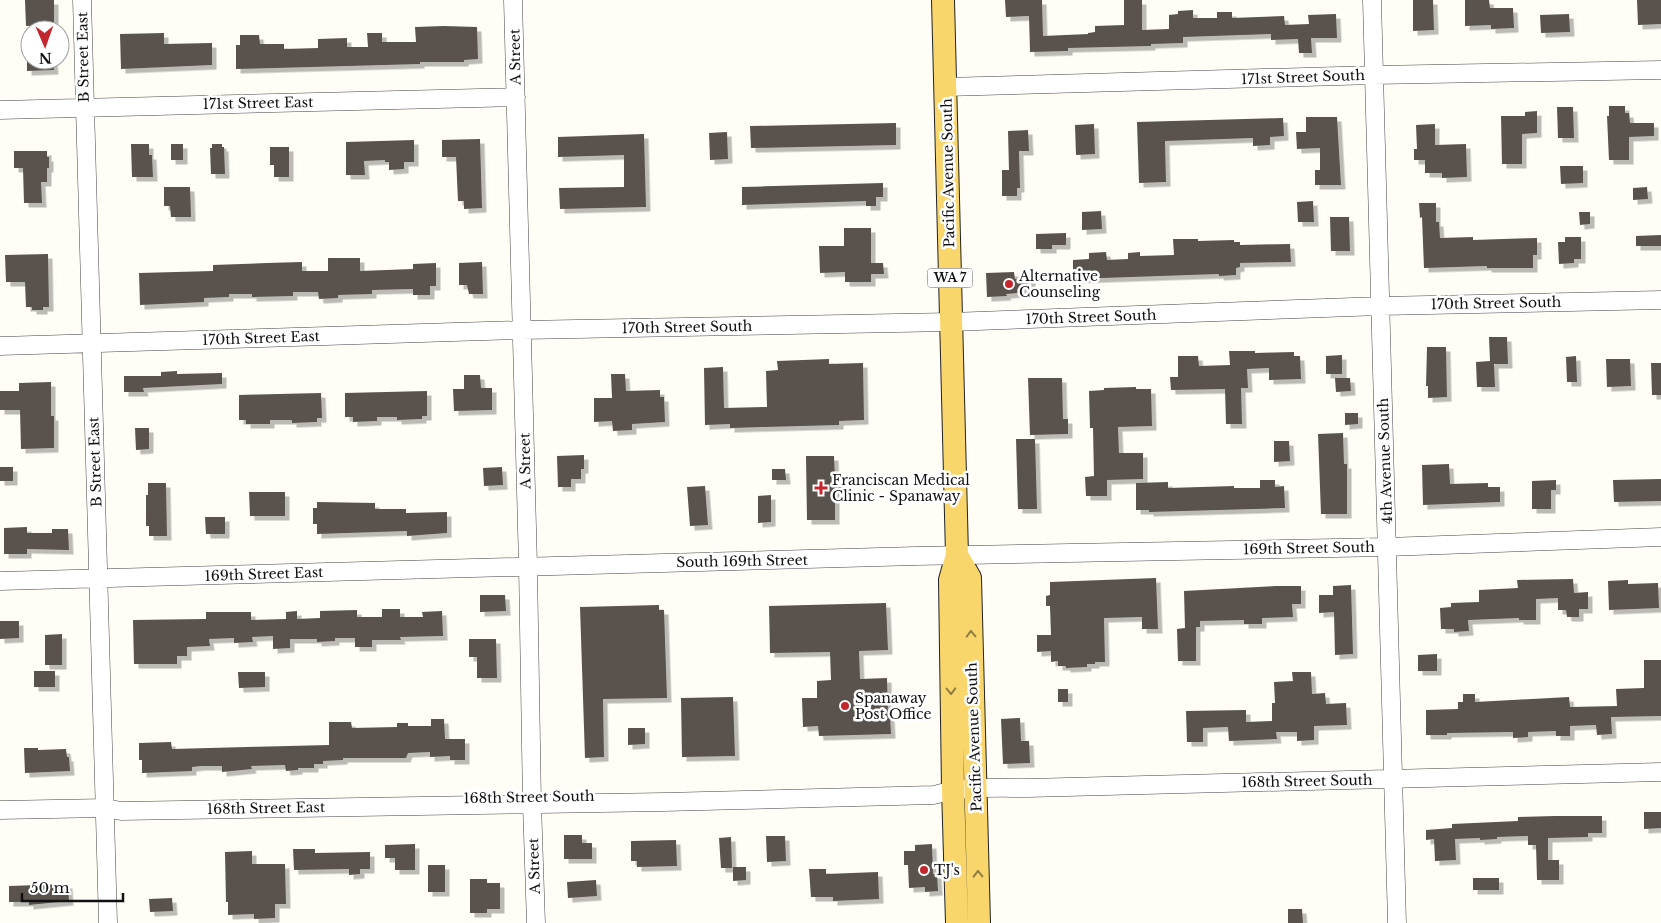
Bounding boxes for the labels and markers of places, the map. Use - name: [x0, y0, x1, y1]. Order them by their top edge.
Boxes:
- place label: Alternative Counseling: [1018, 267, 1101, 301]
- marker: Alternative Counseling: [1003, 278, 1015, 290]
- place label: Franciscan Medical Clinic - Spanaway: [832, 471, 970, 505]
- marker: Franciscan Medical Clinic - Spanaway: [814, 481, 828, 495]
- place label: Spanaway Post Office: [855, 689, 931, 723]
- marker: Spanaway Post Office: [839, 700, 851, 712]
- place label: TJ's: [934, 861, 960, 879]
- marker: TJ's: [918, 864, 930, 876]

